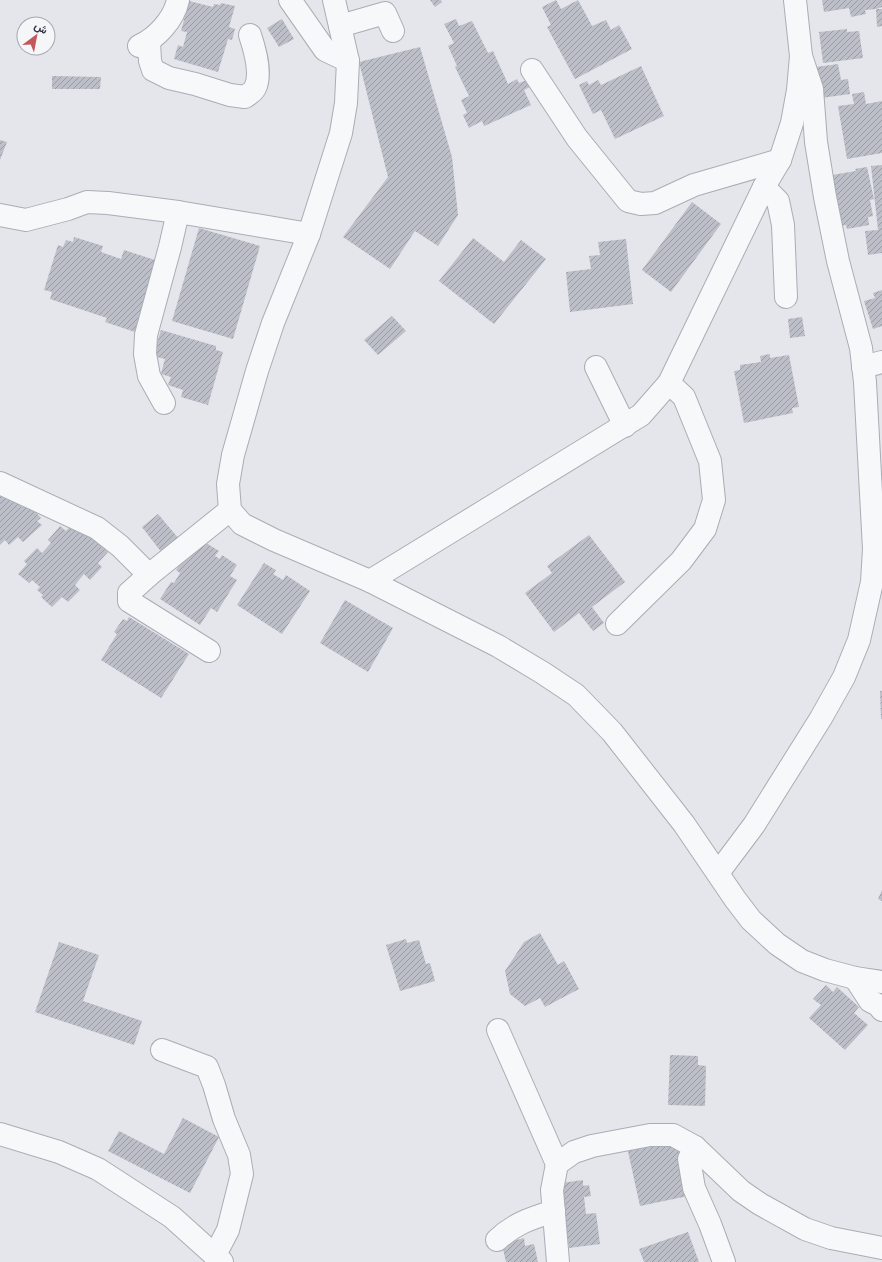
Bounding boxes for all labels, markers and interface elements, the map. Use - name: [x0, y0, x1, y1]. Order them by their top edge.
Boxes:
- north arrow: [16, 16, 56, 56]
- text: ش: [32, 18, 51, 37]

